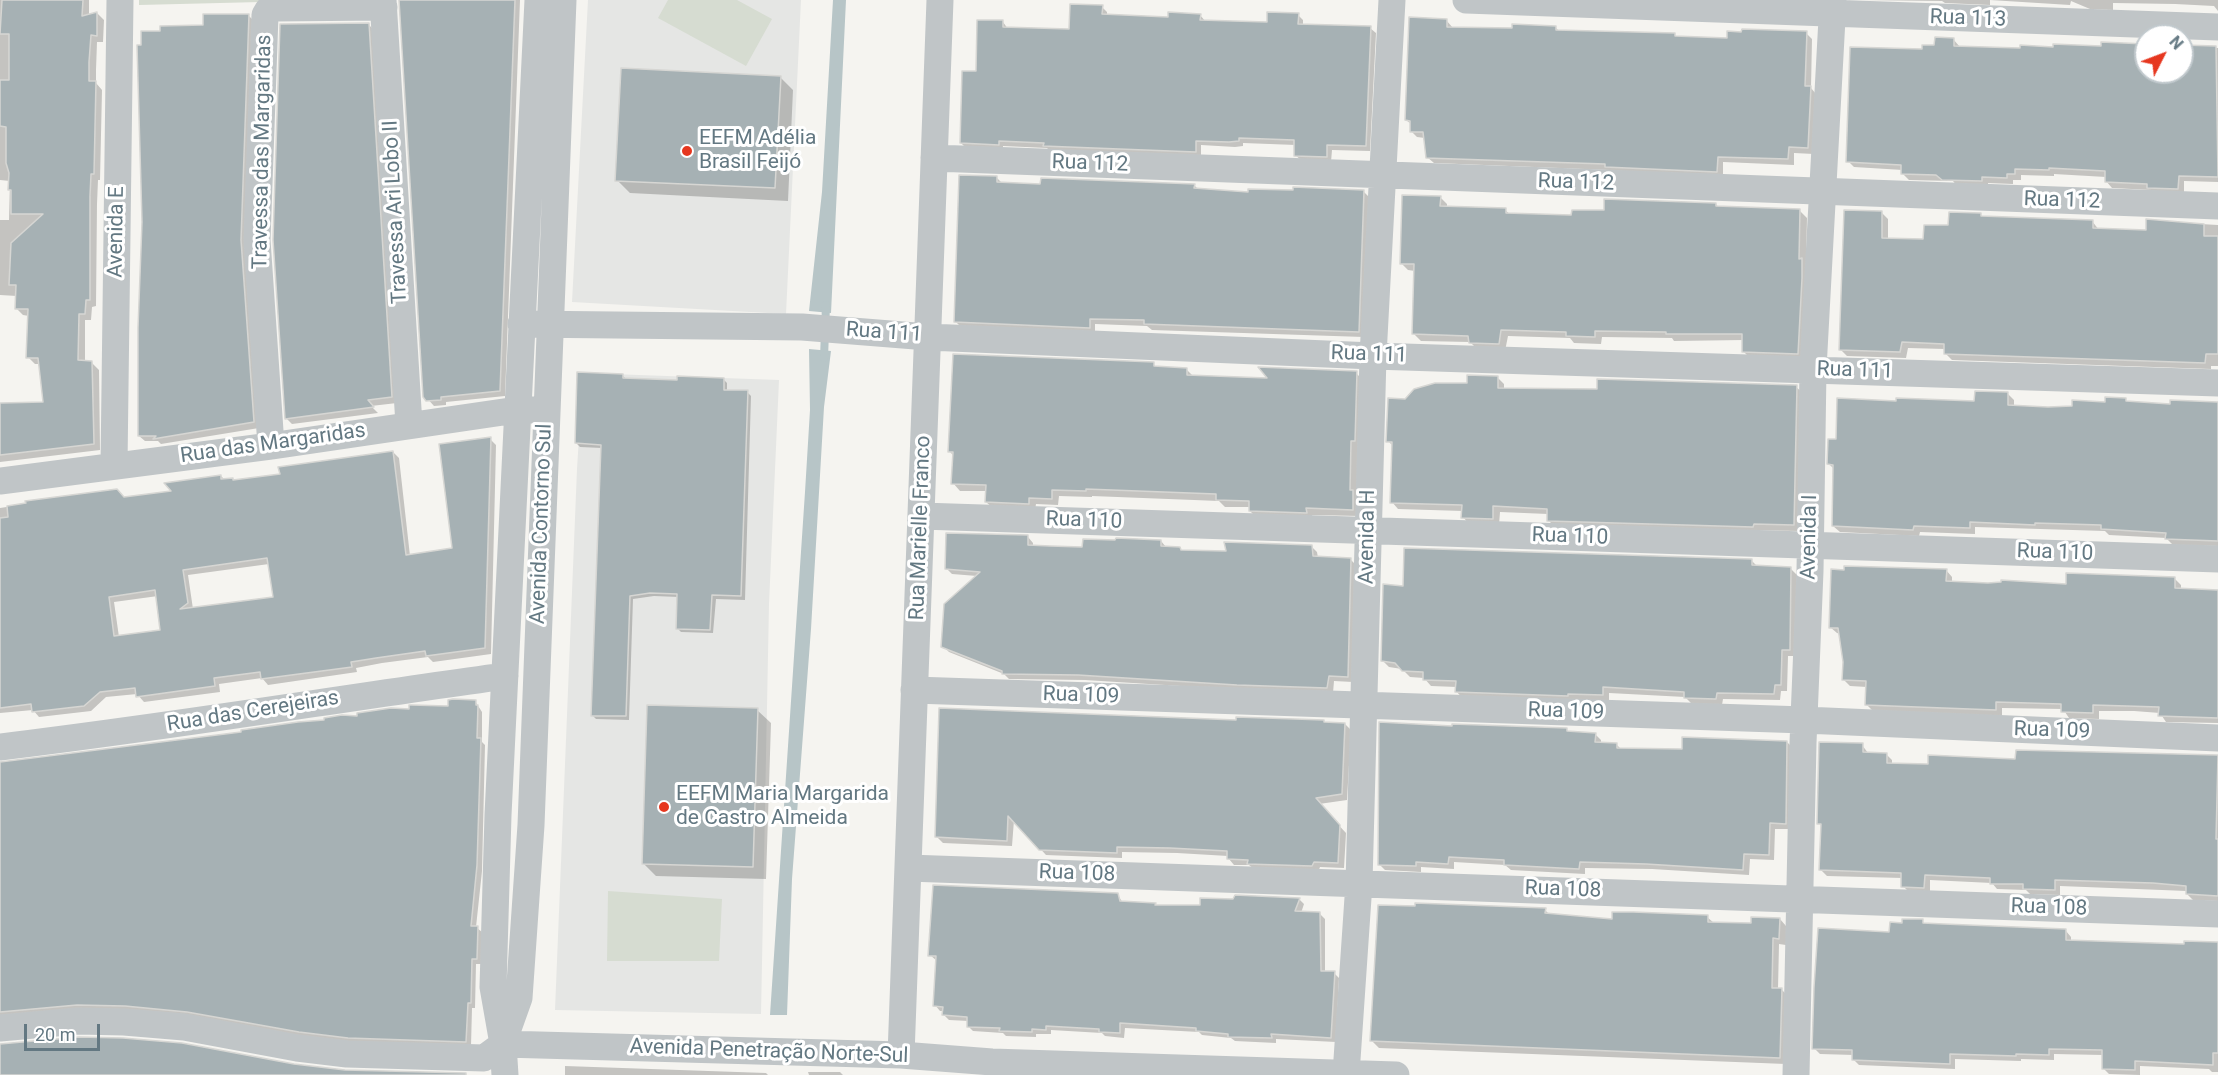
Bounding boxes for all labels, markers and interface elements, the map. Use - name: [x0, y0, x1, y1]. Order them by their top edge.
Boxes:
- street label: Rua 113: [1929, 5, 2007, 33]
- north arrow: [2134, 24, 2194, 84]
- text: N: [2165, 32, 2187, 54]
- street label: Travessa das Margaridas: [248, 34, 278, 270]
- street label: Travessa Ari Lobo II: [379, 119, 413, 305]
- place label: EEFM Adélia Brasil Feijó: [699, 126, 816, 176]
- marker: EEFM Adélia Brasil Feijó: [680, 144, 694, 158]
- street label: Rua 112: [1051, 150, 1129, 178]
- street label: Rua 112: [1537, 169, 1615, 197]
- street label: Avenida E: [104, 186, 130, 278]
- street label: Rua 112: [2023, 187, 2101, 215]
- street label: Rua 111: [845, 318, 923, 348]
- street label: Rua 111: [1330, 341, 1408, 369]
- street label: Rua 111: [1816, 357, 1894, 385]
- street label: Rua das Margaridas: [179, 419, 367, 469]
- street label: Avenida Contorno Sul: [526, 423, 558, 625]
- street label: Rua Marielle Franco: [905, 435, 937, 621]
- street label: Avenida H: [1355, 490, 1381, 584]
- street label: Avenida I: [1797, 494, 1823, 580]
- street label: Rua 110: [1045, 507, 1123, 535]
- street label: Rua 110: [1531, 523, 1609, 551]
- street label: Rua 110: [2016, 539, 2094, 567]
- street label: Rua 109: [1042, 682, 1120, 710]
- street label: Rua das Cerejeiras: [165, 686, 341, 738]
- street label: Rua 109: [1527, 698, 1605, 726]
- street label: Rua 109: [2013, 717, 2091, 745]
- place label: EEFM Maria Margarida de Castro Almeida: [676, 782, 889, 832]
- marker: EEFM Maria Margarida de Castro Almeida: [657, 800, 671, 814]
- street label: Rua 108: [1038, 860, 1116, 888]
- street label: Rua 108: [1524, 876, 1602, 904]
- street label: Rua 108: [2010, 894, 2088, 922]
- scale bar: [27, 1012, 104, 1050]
- text: 20 m: [35, 1024, 75, 1045]
- street label: Avenida Penetração Norte-Sul: [629, 1035, 909, 1069]

